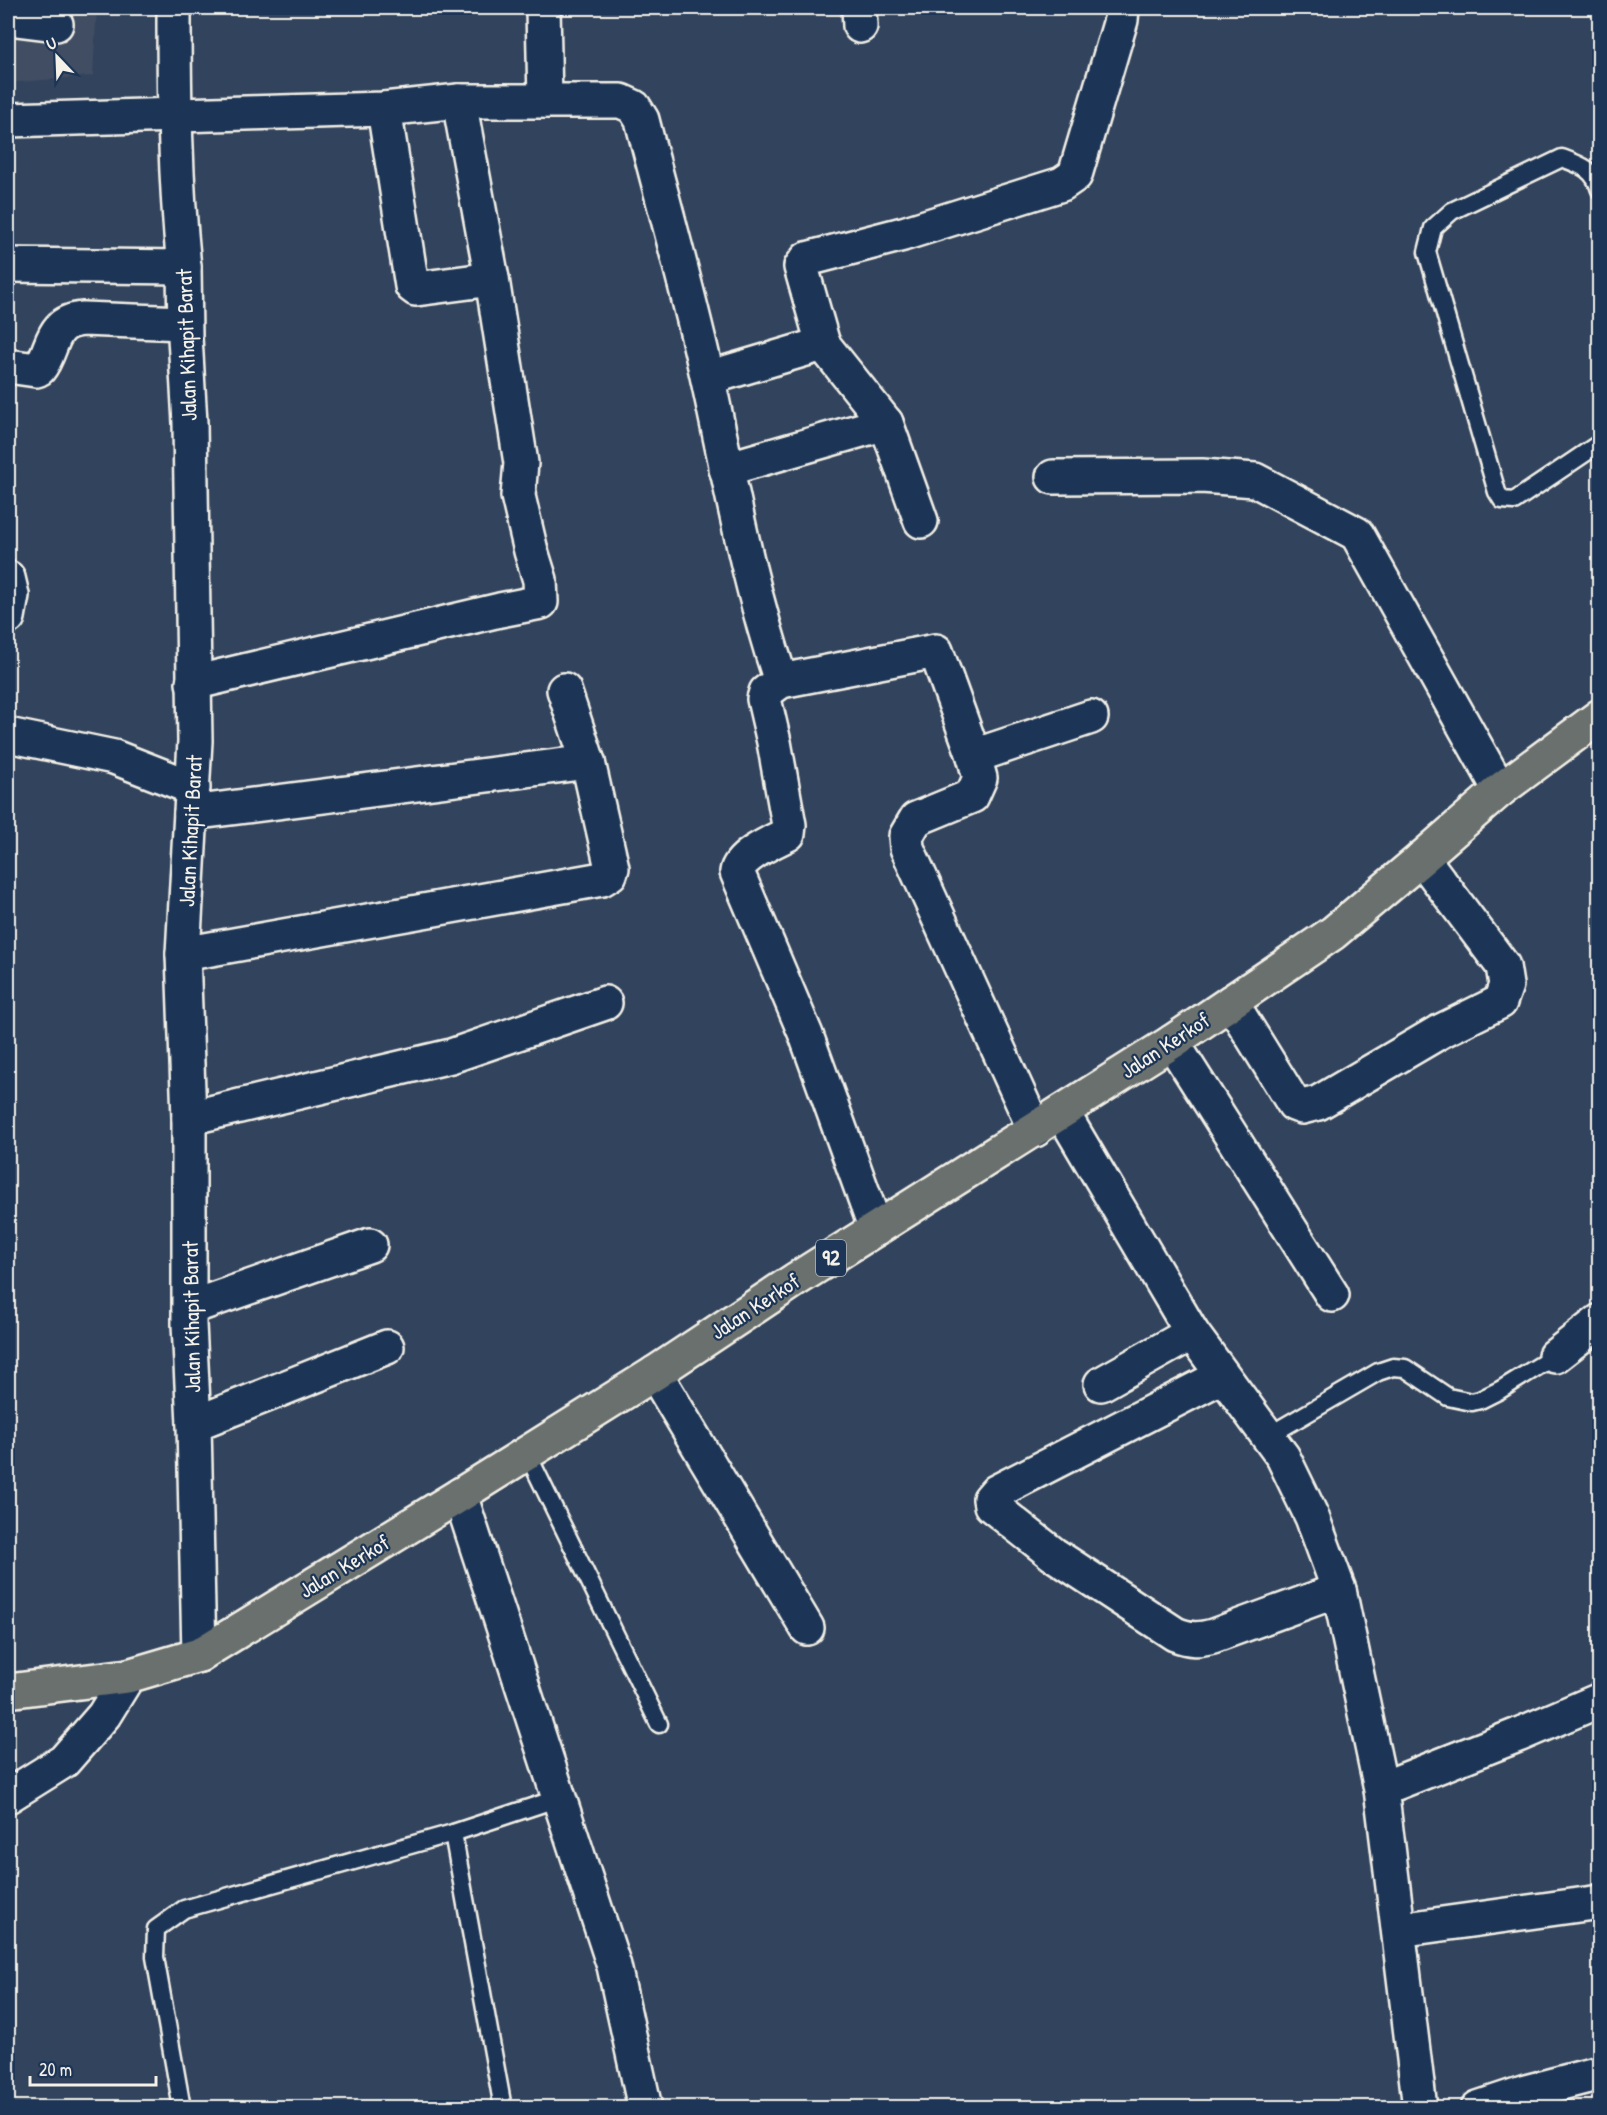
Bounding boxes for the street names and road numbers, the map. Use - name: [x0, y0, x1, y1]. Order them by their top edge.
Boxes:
- street label: Jalan Kihapit Barat: [168, 268, 204, 421]
- street label: Jalan Kihapit Barat: [171, 754, 209, 908]
- street label: Jalan Kerkof: [1115, 1005, 1216, 1085]
- street label: Jalan Kihapit Barat: [175, 1240, 207, 1393]
- road number: 92: [816, 1240, 846, 1276]
- street label: Jalan Kerkof: [705, 1266, 806, 1346]
- street label: Jalan Kerkof: [293, 1527, 395, 1605]

